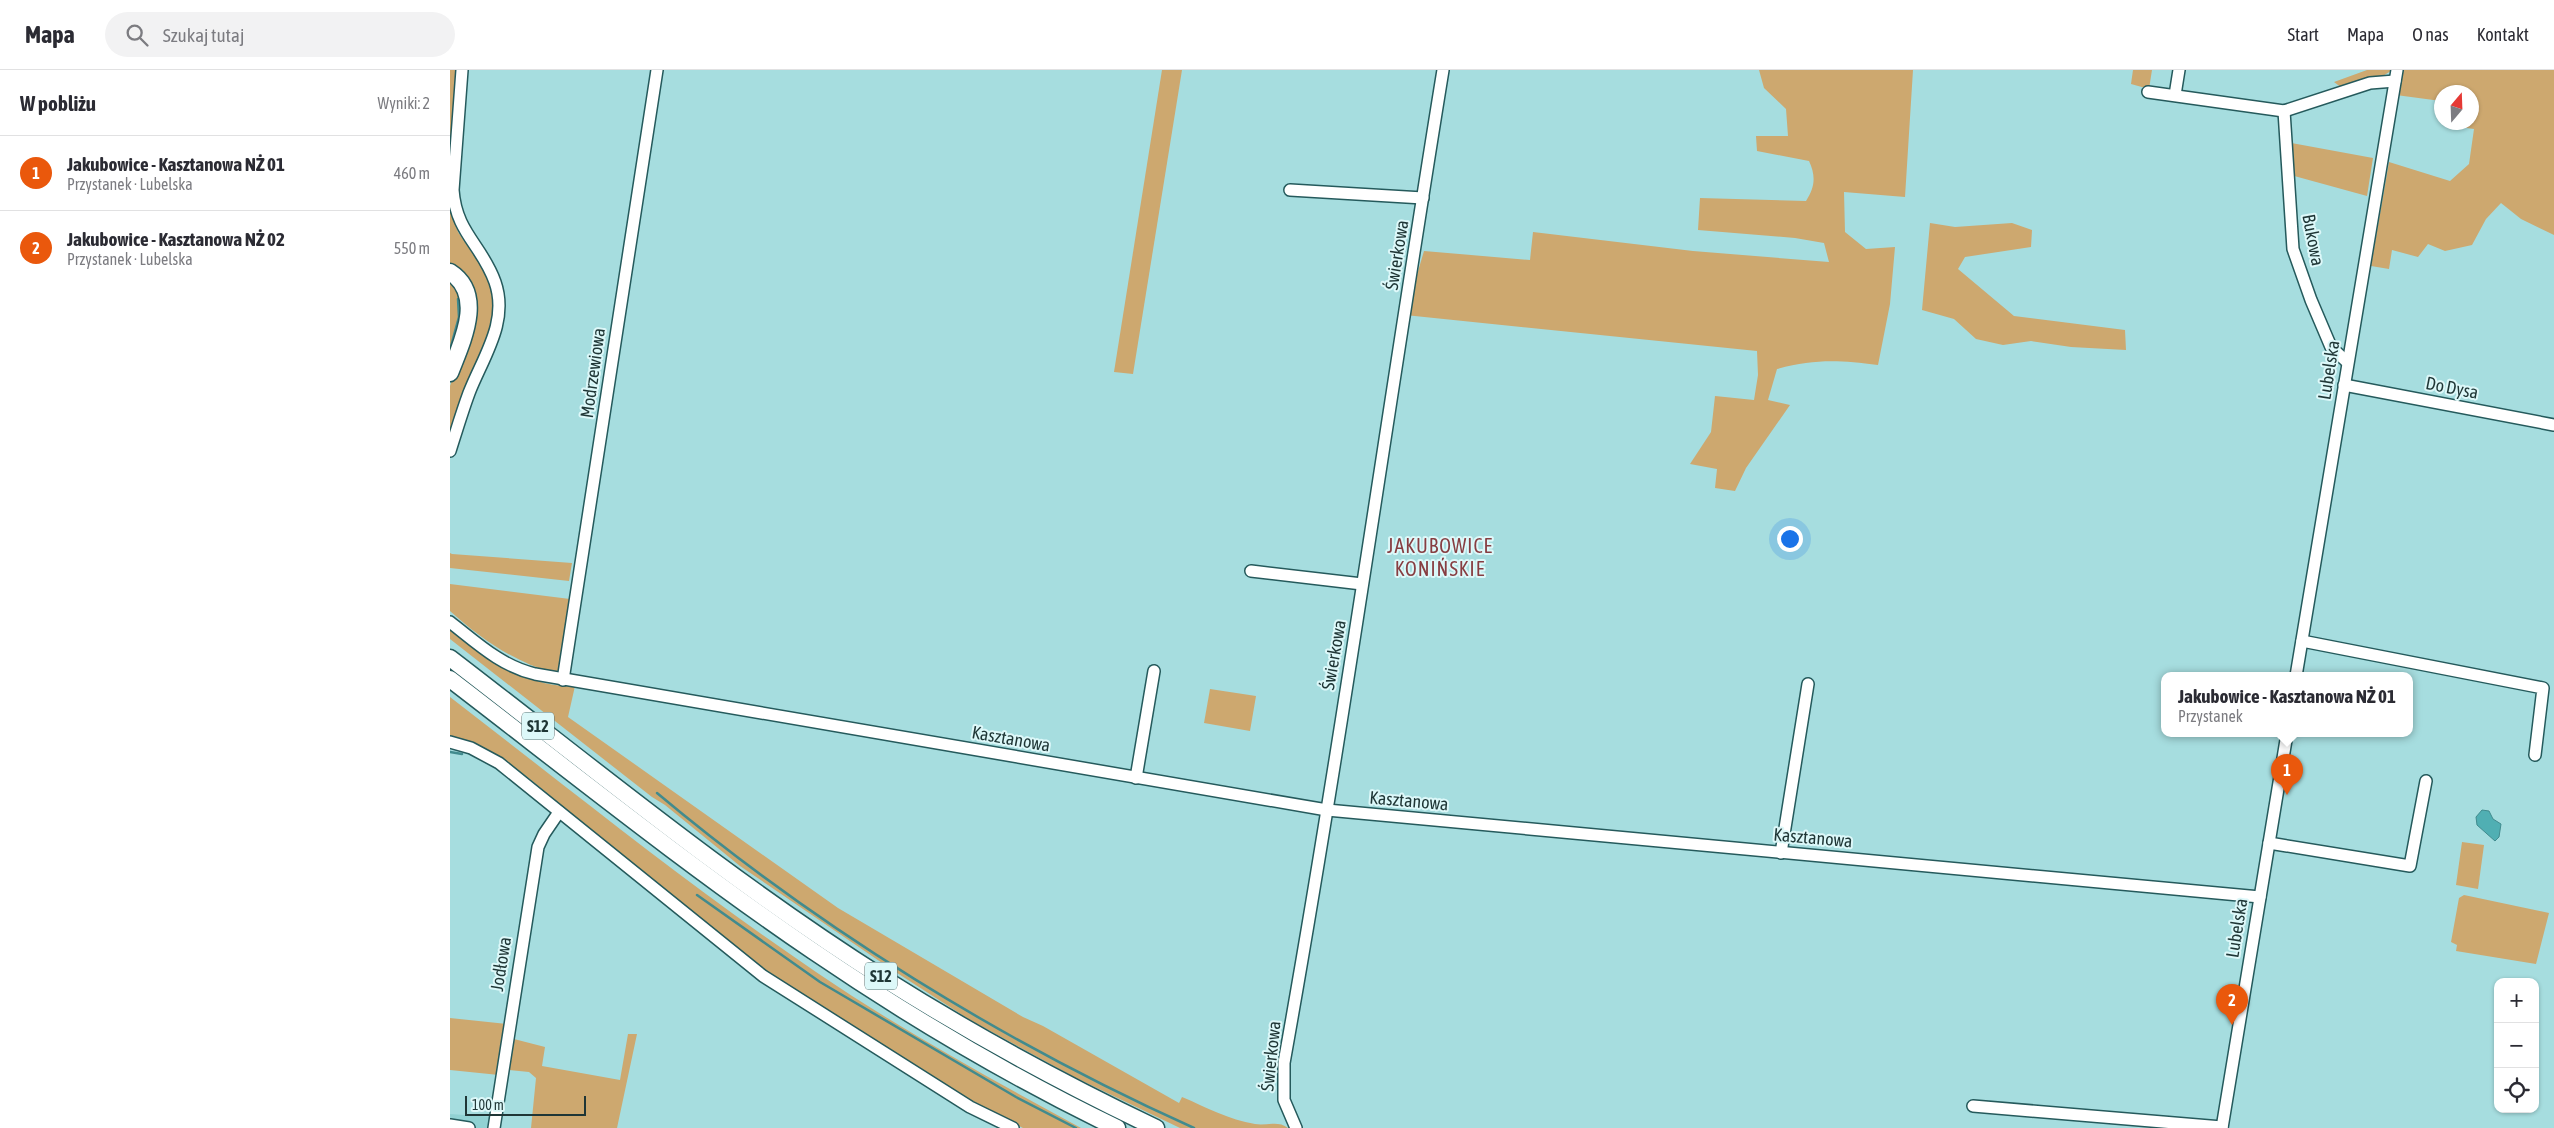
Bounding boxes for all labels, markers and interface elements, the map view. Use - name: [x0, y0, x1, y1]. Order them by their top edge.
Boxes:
- search box: [105, 12, 455, 57]
- text: Mapa: [25, 21, 75, 48]
- icon: search: [123, 21, 151, 49]
- text: Szukaj tutaj: [163, 24, 244, 46]
- text: Start: [2287, 24, 2319, 45]
- text: Mapa: [2347, 24, 2384, 45]
- text: O nas: [2412, 24, 2449, 45]
- text: Kontakt: [2477, 24, 2529, 45]
- north arrow: [2434, 85, 2479, 130]
- text: W pobliżu: [20, 91, 96, 115]
- text: Wyniki: 2: [378, 94, 430, 112]
- text: Jakubowice - Kasztanowa NŻ 01: [67, 153, 285, 175]
- text: 1: [32, 164, 40, 182]
- text: 460 m: [394, 164, 430, 182]
- text: Przystanek · Lubelska: [67, 175, 193, 193]
- street label: Bukowa: [2298, 212, 2329, 267]
- street label: Świerkowa: [1381, 218, 1412, 291]
- text: Jakubowice - Kasztanowa NŻ 02: [67, 228, 285, 250]
- text: 2: [32, 239, 40, 257]
- text: 550 m: [394, 239, 430, 257]
- text: Przystanek · Lubelska: [67, 250, 193, 268]
- street label: Modrzewiowa: [576, 327, 609, 419]
- street label: Lubelska: [2313, 339, 2344, 401]
- street label: Do Dysa: [2424, 372, 2480, 403]
- your location: [1777, 526, 1803, 552]
- district label: JAKUBOWICE KONIŃSKIE: [1387, 534, 1493, 580]
- street label: Świerkowa: [1317, 618, 1350, 691]
- popup: [2161, 672, 2413, 737]
- text: Jakubowice - Kasztanowa NŻ 01: [2178, 685, 2396, 707]
- text: Przystanek: [2178, 707, 2243, 725]
- road number: S12: [522, 712, 554, 739]
- street label: Kasztanowa: [970, 721, 1052, 756]
- pin: 1: [2271, 754, 2303, 795]
- street label: Kasztanowa: [1369, 787, 1449, 814]
- street label: Kasztanowa: [1773, 824, 1853, 851]
- street label: Lubelska: [2221, 897, 2252, 959]
- street label: Jodłowa: [486, 935, 515, 993]
- road number: S12: [865, 962, 897, 989]
- map controls: [2494, 978, 2539, 1113]
- button: +: [2494, 978, 2539, 1023]
- pin: 2: [2216, 984, 2248, 1025]
- street label: Świerkowa: [1256, 1020, 1285, 1092]
- button: −: [2494, 1023, 2539, 1068]
- button: locate: [2494, 1068, 2539, 1113]
- scale bar: [465, 1093, 586, 1116]
- text: 100 m: [472, 1097, 504, 1113]

